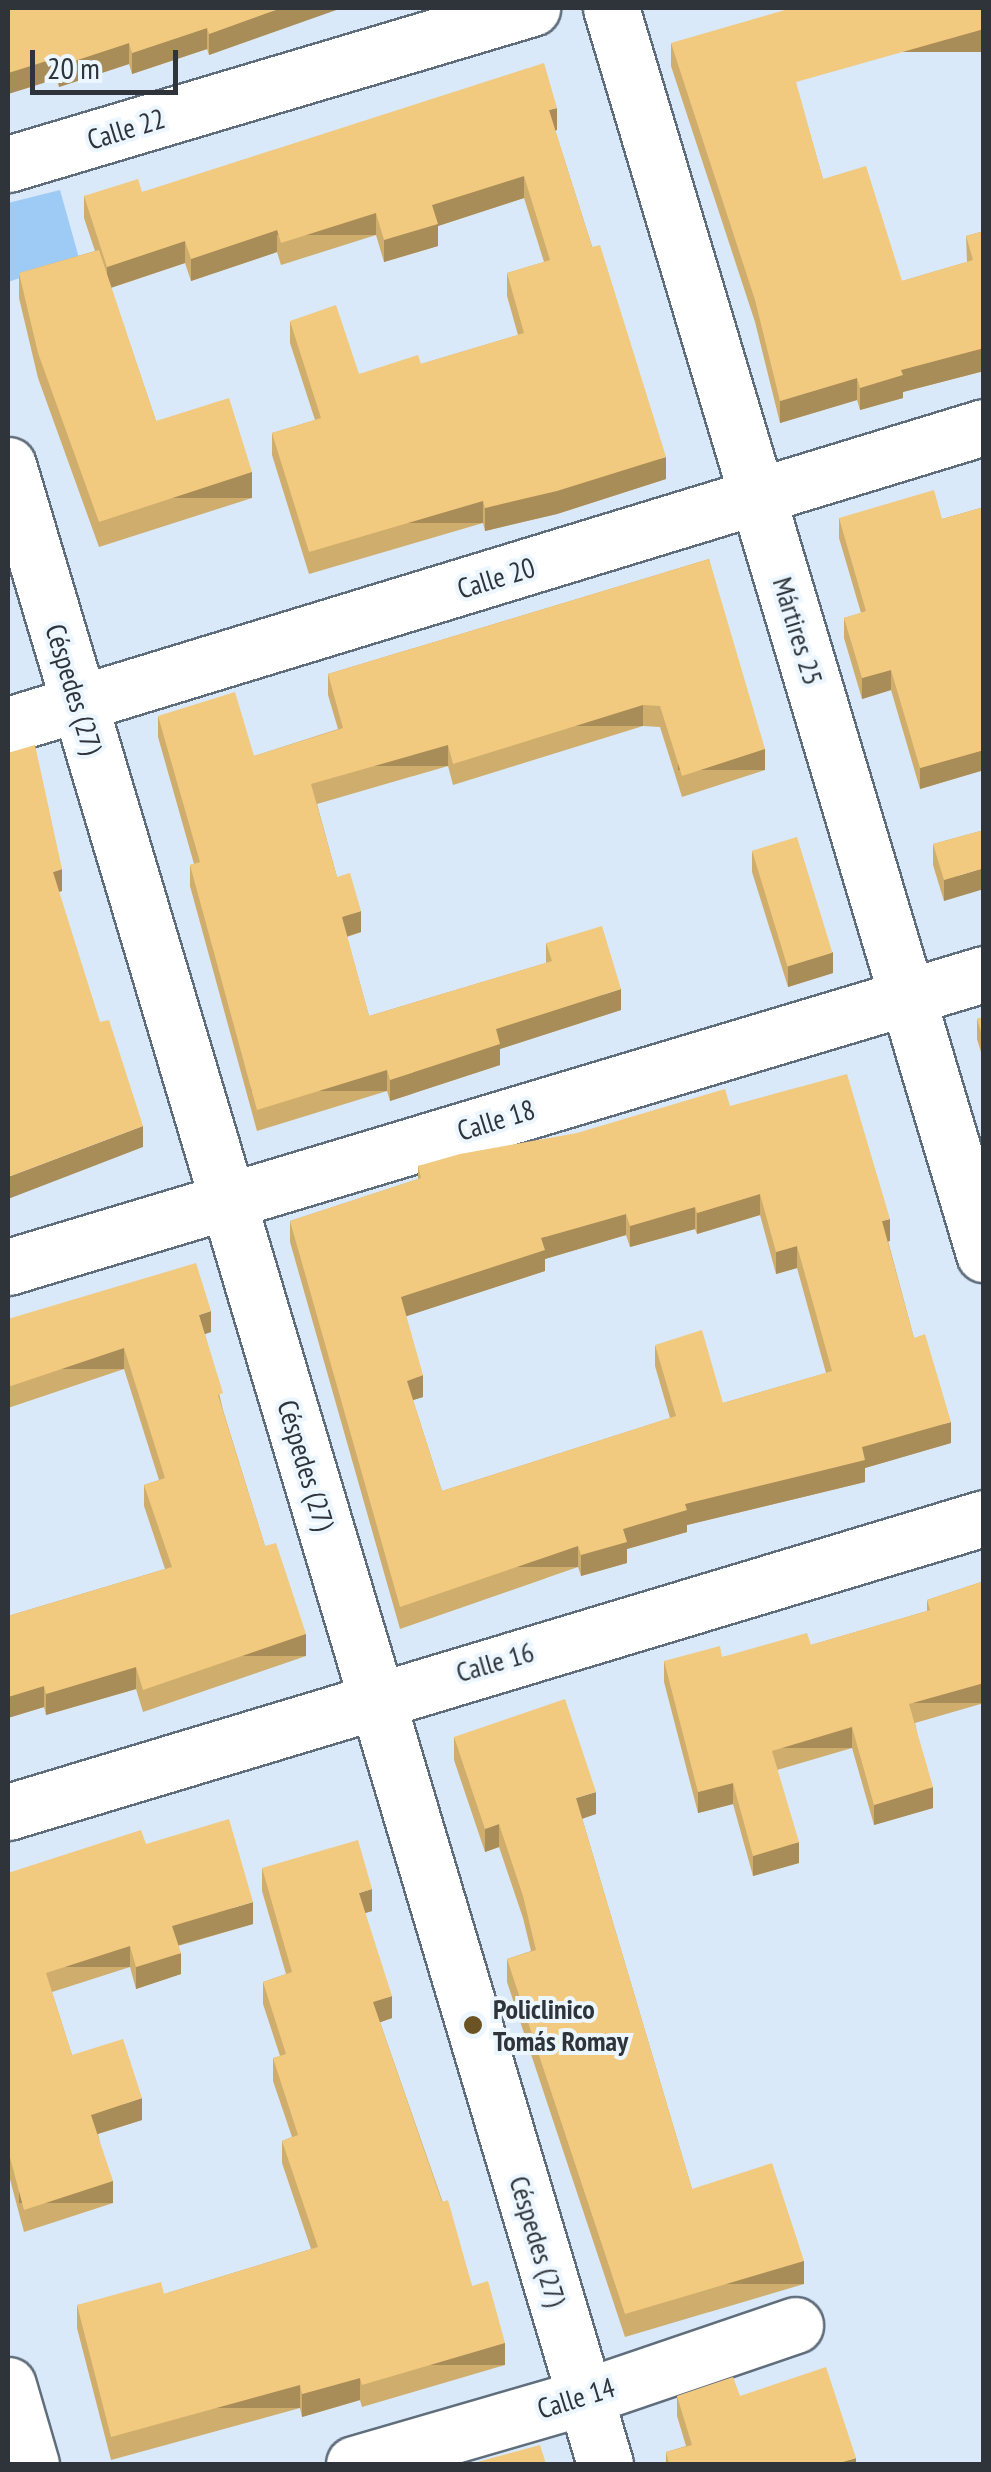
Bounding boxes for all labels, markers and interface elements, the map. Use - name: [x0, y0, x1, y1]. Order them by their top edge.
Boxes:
- scale bar: [35, 30, 182, 92]
- text: 20 m: [47, 48, 100, 87]
- street label: Calle 22: [83, 101, 169, 157]
- street label: Calle 20: [453, 550, 539, 606]
- street label: Mártires 25: [766, 573, 830, 689]
- street label: Céspedes (27): [38, 620, 110, 758]
- street label: Calle 18: [453, 1092, 539, 1148]
- street label: Céspedes (27): [270, 1396, 342, 1534]
- street label: Calle 16: [452, 1635, 538, 1689]
- place label: Policlinico Tomás Romay: [493, 1992, 628, 2058]
- marker: Policlinico Tomás Romay: [462, 2014, 484, 2036]
- street label: Céspedes (27): [502, 2172, 574, 2310]
- street label: Calle 14: [533, 2370, 619, 2426]

